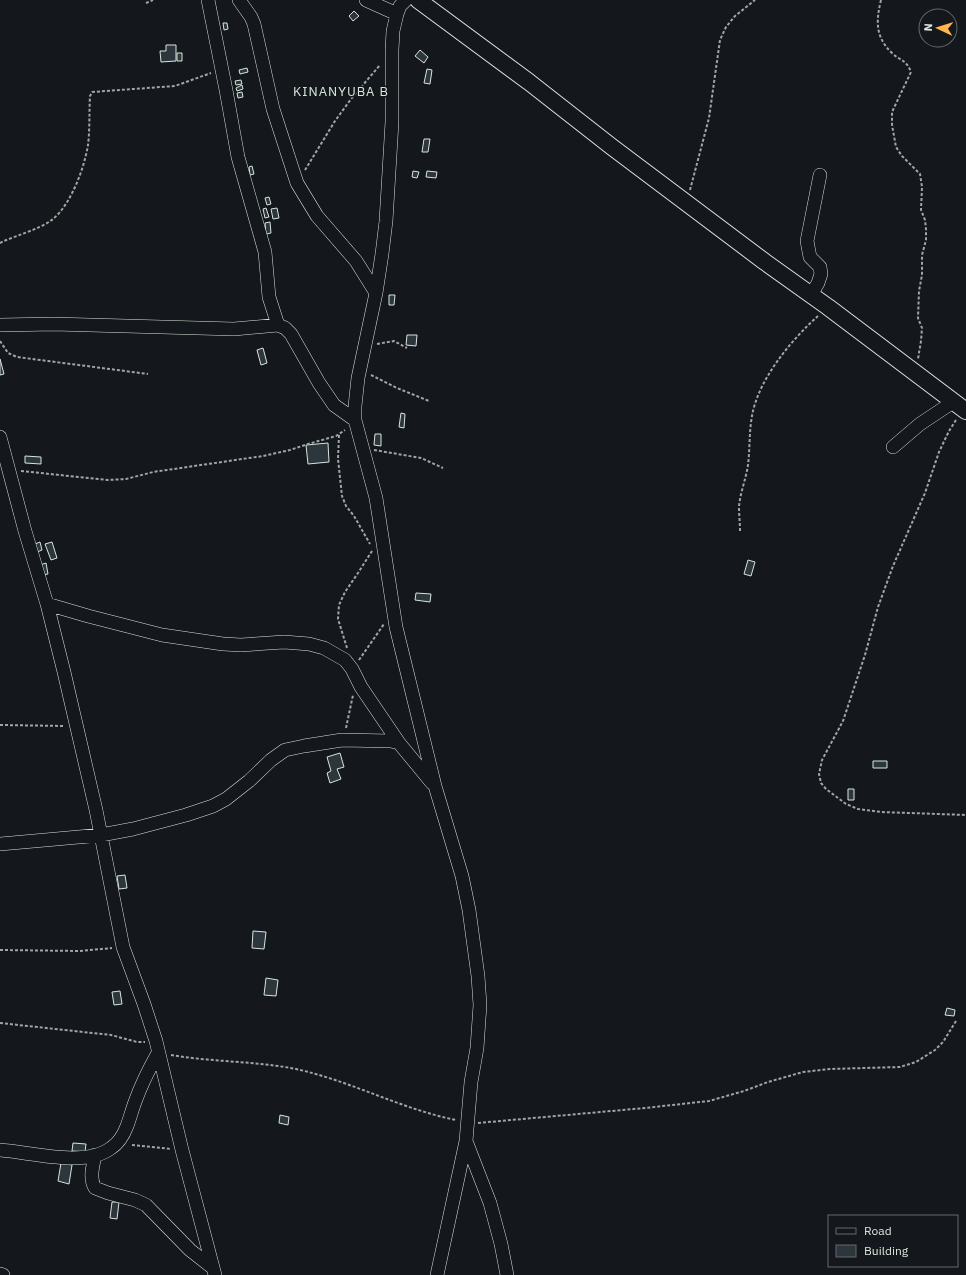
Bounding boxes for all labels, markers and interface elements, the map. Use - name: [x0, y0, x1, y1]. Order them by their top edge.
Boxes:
- north arrow: [918, 8, 958, 48]
- text: N: [921, 23, 935, 32]
- district label: KINANYUBA B: [293, 83, 389, 100]
- legend: [828, 1215, 958, 1267]
- text: Road: [864, 1223, 892, 1238]
- text: Building: [864, 1243, 909, 1258]

